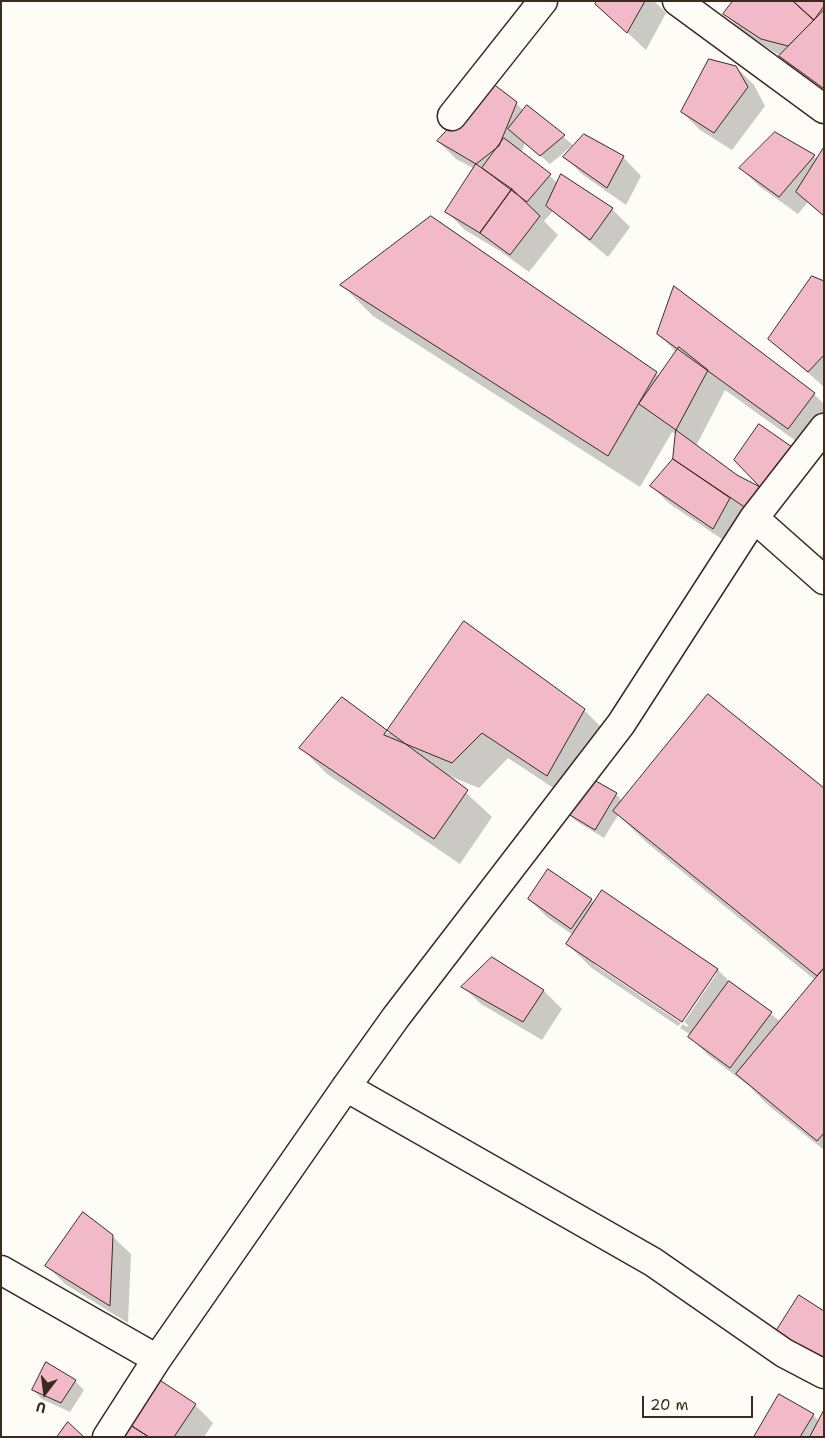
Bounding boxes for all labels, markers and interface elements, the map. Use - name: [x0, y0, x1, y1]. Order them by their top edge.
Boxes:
- north arrow: [20, 1368, 70, 1418]
- scale bar: [645, 1386, 756, 1418]
- text: 20 m: [650, 1395, 689, 1415]
- text: U: [34, 1398, 48, 1417]

